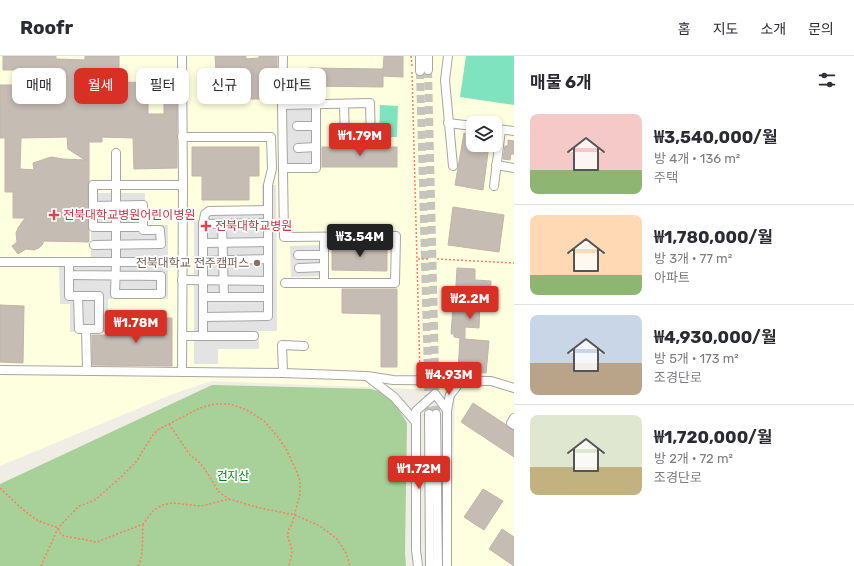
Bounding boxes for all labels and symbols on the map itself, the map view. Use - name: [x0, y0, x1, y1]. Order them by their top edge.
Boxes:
- pin: ₩1.79M: [327, 123, 393, 157]
- place label: 전북대학교병원어린이병원: [63, 208, 195, 222]
- marker: 전북대학교병원어린이병원: [48, 209, 60, 221]
- place label: 전북대학교병원: [215, 219, 292, 233]
- marker: 전북대학교병원: [200, 220, 212, 232]
- pin: ₩3.54M: [327, 224, 393, 258]
- place label: 전북대학교 전주캠퍼스: [136, 256, 249, 270]
- marker: 전북대학교 전주캠퍼스: [252, 258, 262, 268]
- pin: ₩2.2M: [442, 286, 498, 320]
- pin: ₩1.78M: [103, 310, 169, 344]
- pin: ₩4.93M: [416, 362, 482, 396]
- pin: ₩1.72M: [386, 456, 452, 490]
- park label: 건지산: [216, 469, 250, 483]

